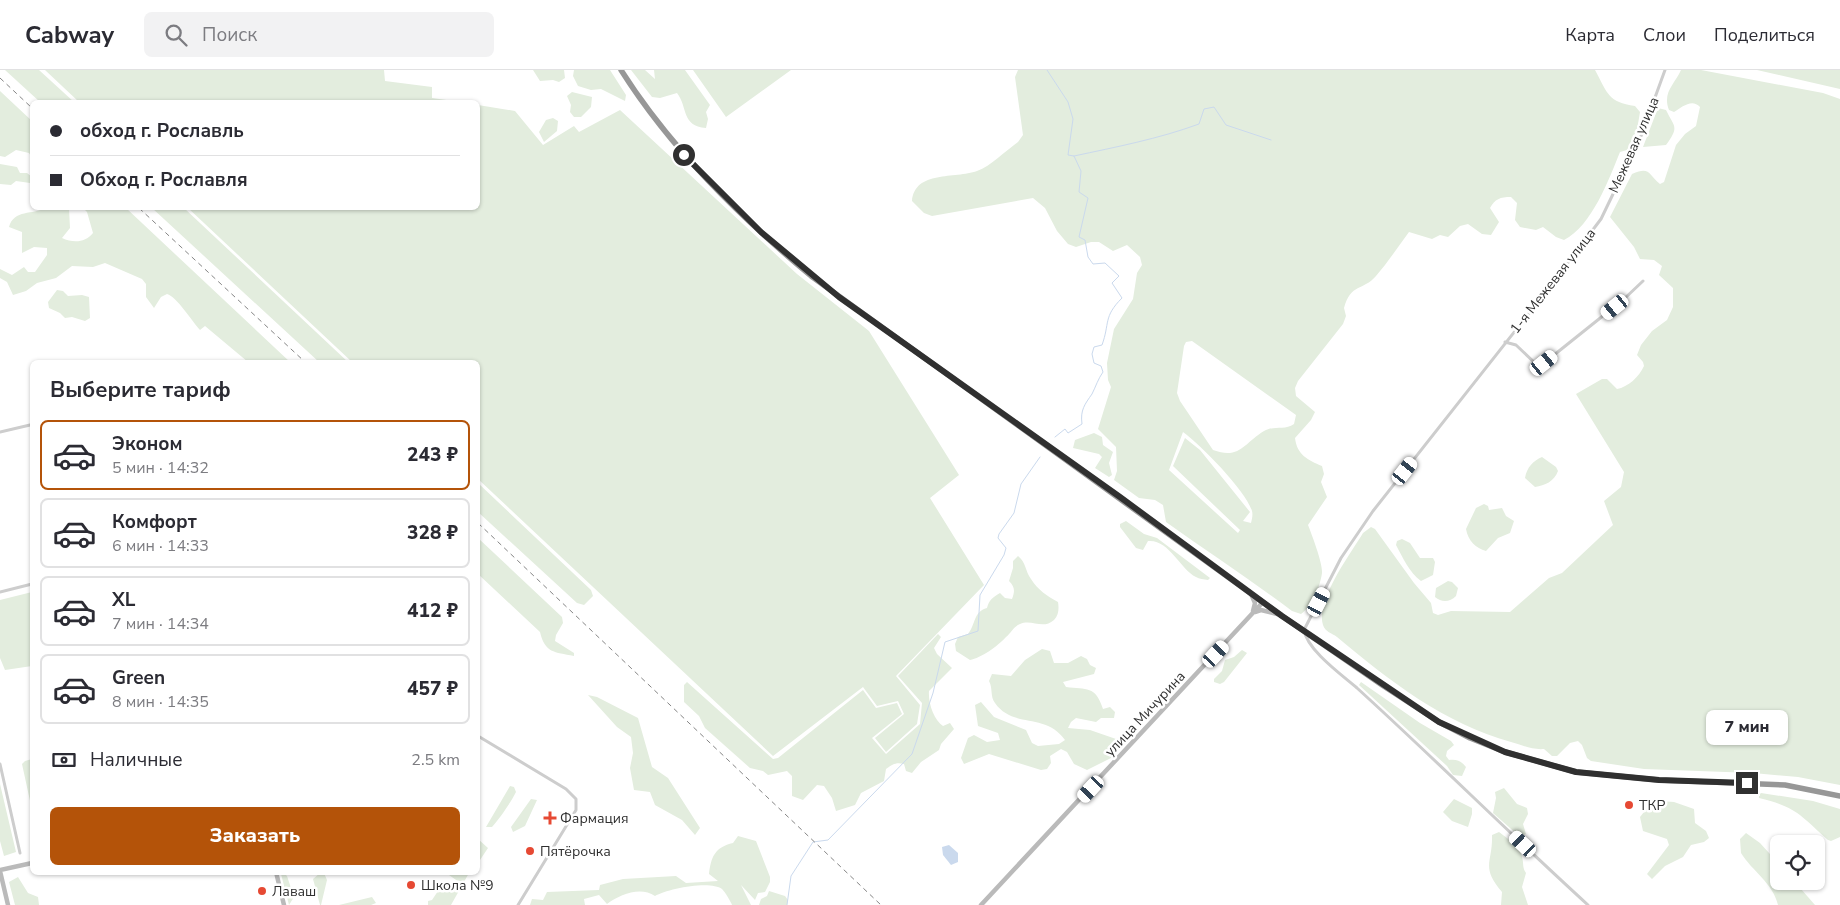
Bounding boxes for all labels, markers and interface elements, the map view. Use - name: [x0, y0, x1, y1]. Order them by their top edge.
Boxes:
- search box: [144, 12, 494, 57]
- text: Cabway: [25, 19, 114, 51]
- icon: search: [162, 21, 190, 49]
- text: Поиск: [202, 22, 257, 48]
- text: Карта: [1565, 23, 1615, 47]
- text: Слои: [1643, 23, 1686, 47]
- text: Поделиться: [1714, 23, 1815, 47]
- street label: Межевая улица: [1604, 94, 1664, 196]
- text: обход г. Рославль: [80, 118, 244, 144]
- route start: [673, 144, 695, 166]
- text: Обход г. Рославля: [80, 167, 248, 193]
- street label: 1-я Межевая улица: [1506, 224, 1600, 338]
- car: [1598, 292, 1631, 322]
- car: [1527, 348, 1560, 378]
- text: Выберите тариф: [50, 375, 231, 405]
- text: Эконом: [112, 431, 183, 457]
- icon: car: [52, 433, 97, 478]
- text: 243 ₽: [407, 442, 458, 468]
- car: [1389, 455, 1420, 487]
- text: 5 мин · 14:32: [112, 457, 209, 479]
- text: Комфорт: [112, 509, 197, 535]
- icon: car: [52, 511, 97, 556]
- text: 328 ₽: [407, 520, 458, 546]
- text: 6 мин · 14:33: [112, 535, 209, 557]
- car: [1305, 585, 1332, 619]
- text: XL: [112, 587, 135, 613]
- icon: car: [52, 589, 97, 634]
- text: 412 ₽: [407, 598, 458, 624]
- text: 7 мин · 14:34: [112, 613, 209, 635]
- car: [1200, 638, 1231, 670]
- text: Green: [112, 665, 165, 691]
- icon: car: [52, 667, 97, 712]
- street label: улица Мичурина: [1101, 667, 1189, 761]
- text: 457 ₽: [407, 676, 458, 702]
- text: 8 мин · 14:35: [112, 691, 209, 713]
- callout: 7 мин: [1706, 710, 1788, 746]
- text: 7 мин: [1724, 716, 1770, 738]
- icon: cash: [50, 746, 78, 774]
- text: Наличные: [90, 747, 183, 773]
- text: 2.5 km: [411, 749, 460, 771]
- route end: [1736, 772, 1758, 794]
- car: [1075, 773, 1106, 805]
- place label: ТКР: [1639, 796, 1665, 815]
- marker: ТКР: [1623, 799, 1635, 811]
- button: Заказать: [50, 807, 460, 865]
- place label: Фармация: [560, 809, 629, 828]
- marker: Фармация: [544, 812, 556, 824]
- car: [1506, 828, 1539, 860]
- map controls: [1770, 835, 1825, 890]
- button: locate: [1770, 835, 1825, 890]
- place label: Пятёрочка: [540, 842, 611, 861]
- marker: Пятёрочка: [524, 845, 536, 857]
- place label: Школа №9: [421, 876, 494, 895]
- marker: Школа №9: [405, 879, 417, 891]
- place label: Лаваш: [272, 882, 316, 901]
- marker: Лаваш: [256, 885, 268, 897]

